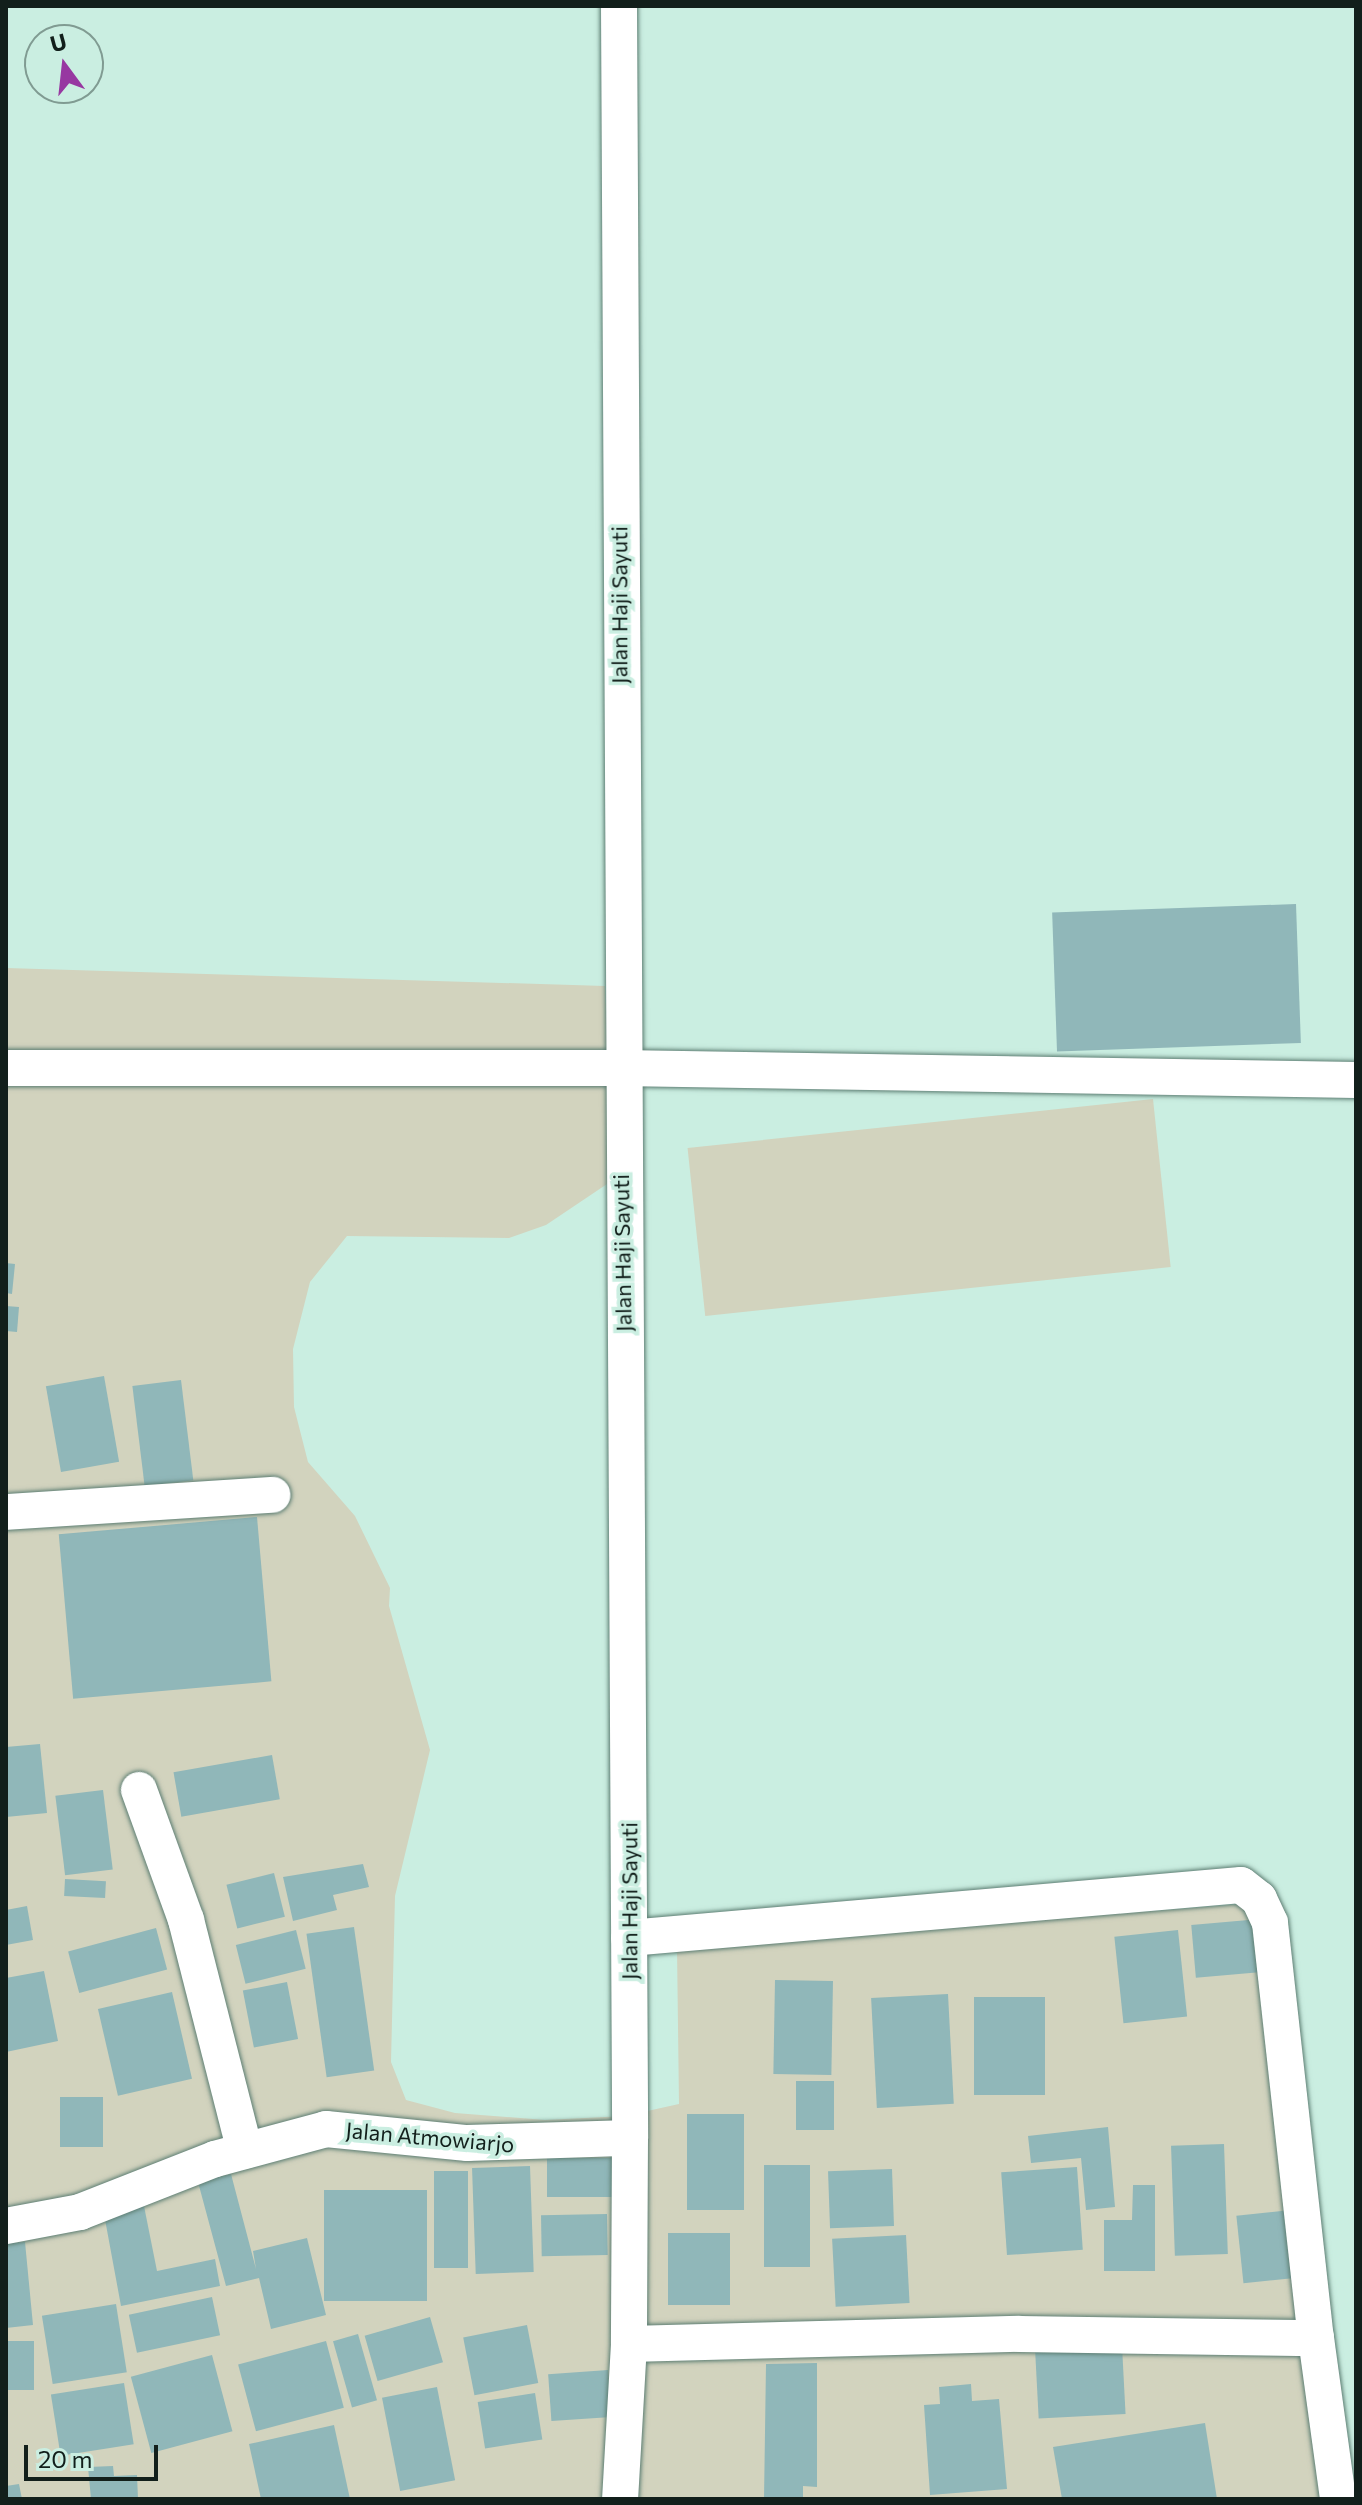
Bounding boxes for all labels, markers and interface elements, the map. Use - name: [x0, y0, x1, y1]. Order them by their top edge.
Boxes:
- north arrow: [24, 24, 104, 104]
- text: U: [47, 27, 69, 57]
- street label: Jalan Haji Sayuti: [606, 526, 632, 684]
- street label: Jalan Haji Sayuti: [607, 1174, 637, 1332]
- street label: Jalan Haji Sayuti: [616, 1822, 642, 1980]
- street label: Jalan Atmowiarjo: [344, 2116, 516, 2158]
- scale bar: [28, 2429, 162, 2479]
- text: 20 m: [38, 2444, 92, 2473]

